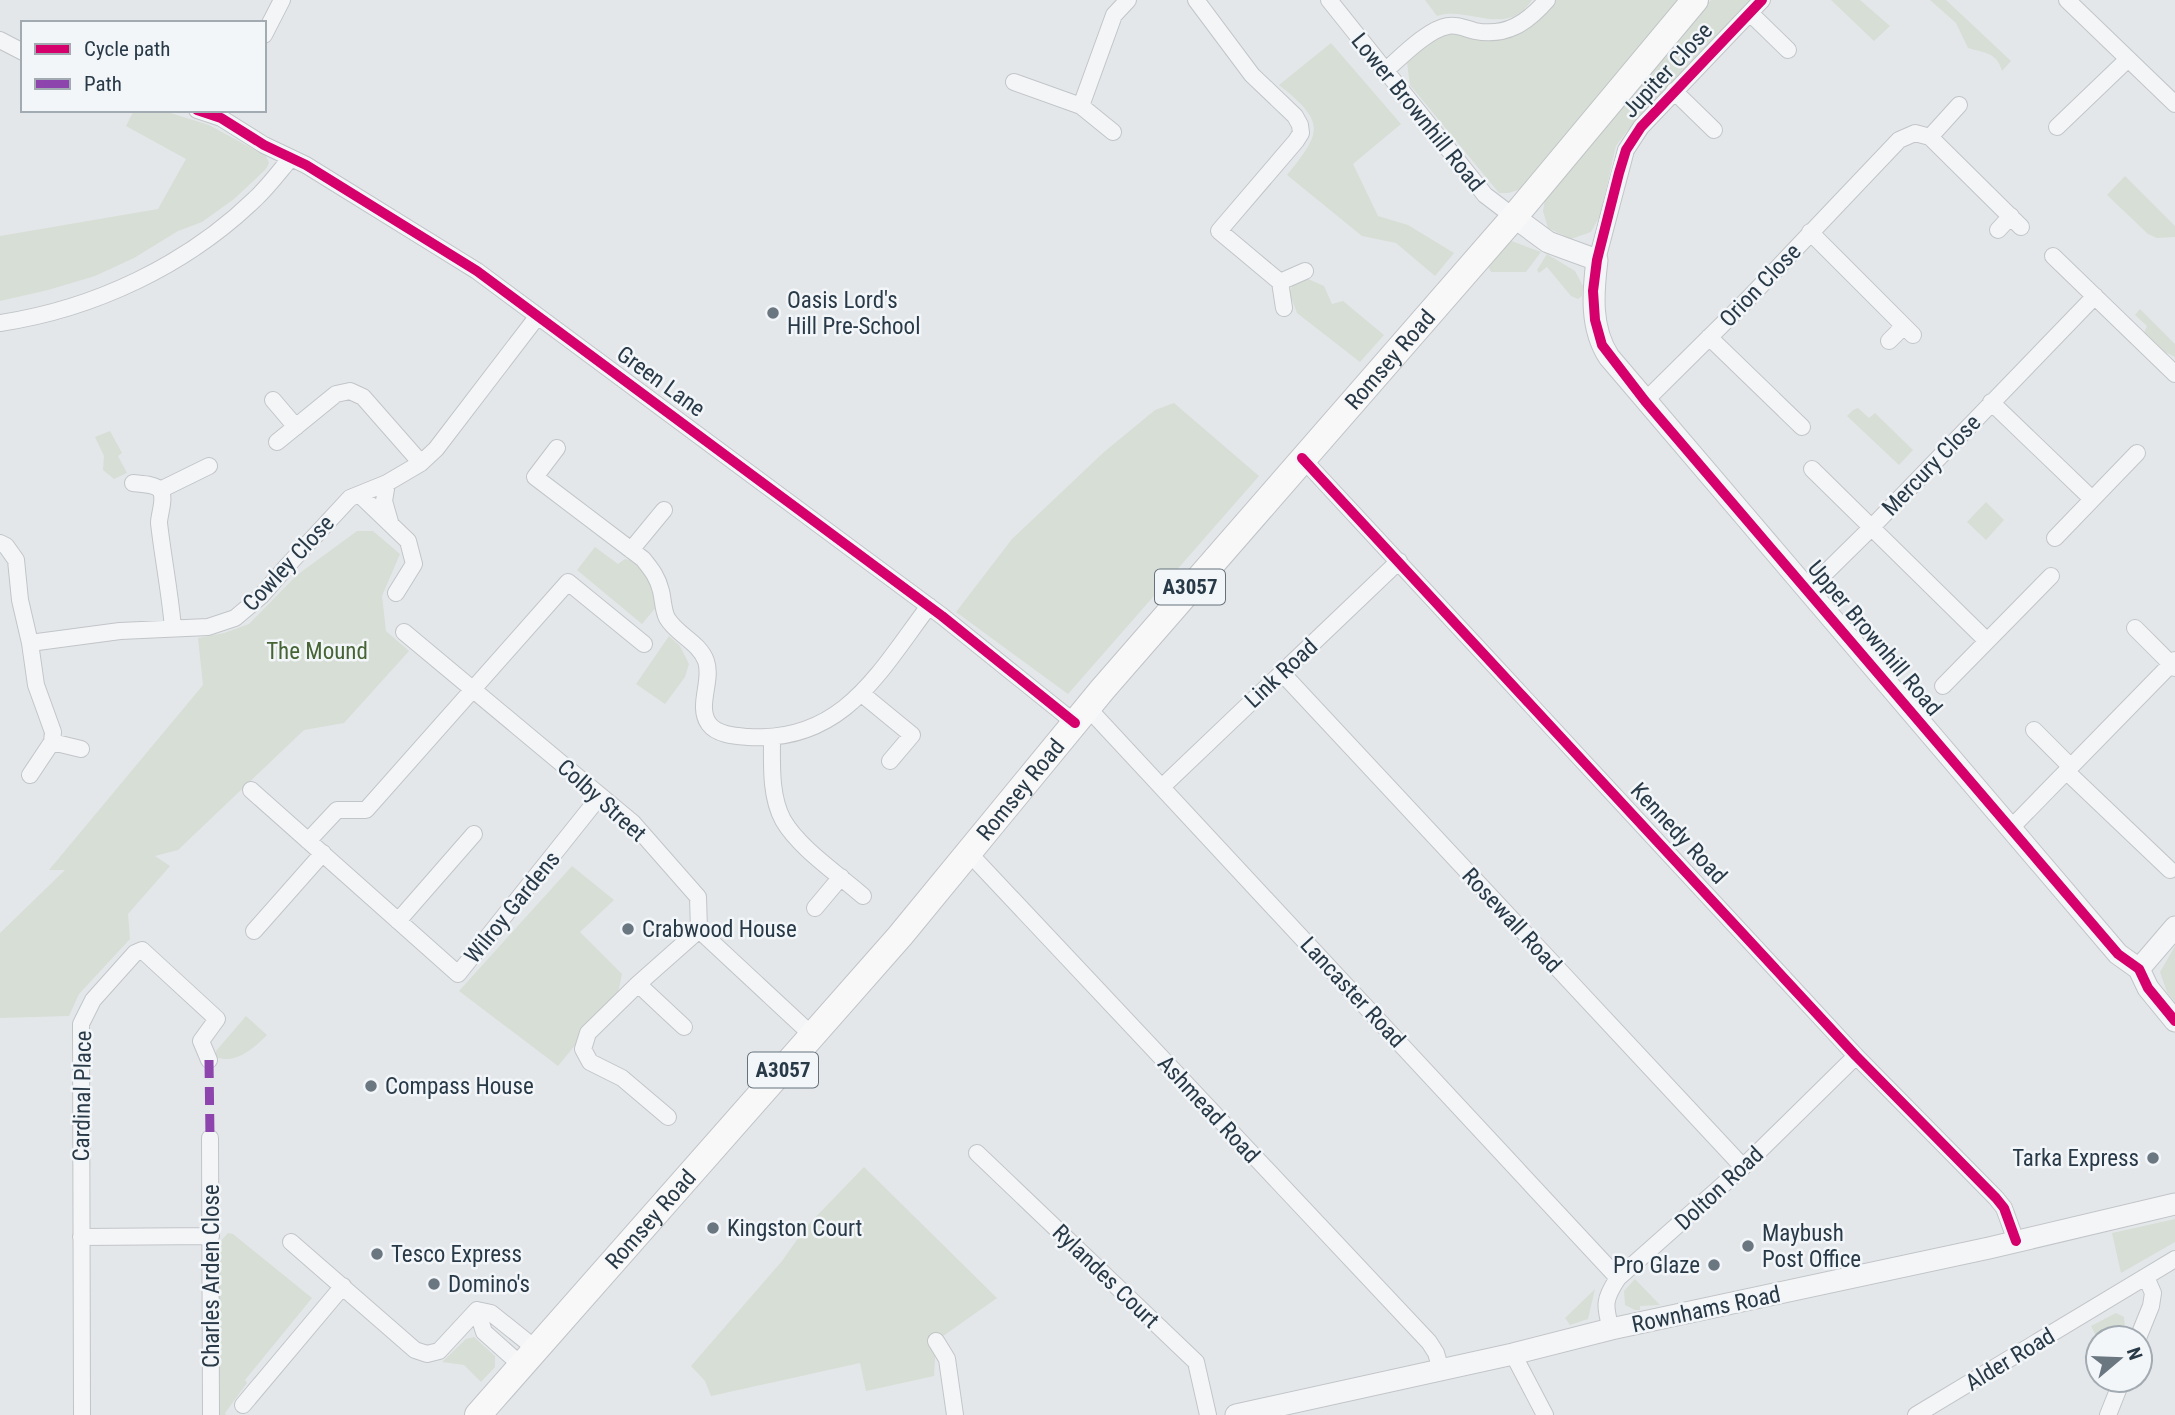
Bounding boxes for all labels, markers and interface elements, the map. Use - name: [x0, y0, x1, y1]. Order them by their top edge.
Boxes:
- street label: Jupiter Close: [1617, 17, 1718, 123]
- legend: [21, 21, 266, 112]
- street label: Lower Brownhill Road: [1345, 28, 1490, 197]
- text: Cycle path: [84, 37, 170, 61]
- text: Path: [84, 72, 122, 96]
- street label: Orion Close: [1714, 238, 1807, 333]
- place label: Oasis Lord's Hill Pre-School: [787, 287, 920, 340]
- street label: Romsey Road: [1340, 304, 1441, 415]
- marker: Oasis Lord's Hill Pre-School: [765, 305, 781, 321]
- street label: Green Lane: [611, 340, 710, 422]
- street label: Mercury Close: [1877, 409, 1986, 521]
- street label: Cowley Close: [237, 510, 340, 617]
- street label: Upper Brownhill Road: [1802, 555, 1947, 721]
- road number: A3057: [1155, 570, 1225, 604]
- street label: Link Road: [1240, 633, 1323, 714]
- park label: The Mound: [266, 638, 368, 665]
- street label: Romsey Road: [971, 734, 1070, 846]
- street label: Colby Street: [552, 754, 652, 847]
- street label: Kennedy Road: [1625, 777, 1732, 890]
- street label: Wilroy Gardens: [459, 846, 566, 969]
- street label: Rosewall Road: [1456, 862, 1567, 978]
- place label: Crabwood House: [642, 916, 797, 943]
- marker: Crabwood House: [620, 921, 636, 937]
- street label: Lancaster Road: [1295, 931, 1411, 1053]
- street label: Cardinal Place: [68, 1030, 97, 1162]
- street label: Ashmead Road: [1152, 1050, 1265, 1169]
- road number: A3057: [748, 1052, 818, 1088]
- place label: Compass House: [385, 1073, 534, 1100]
- marker: Compass House: [363, 1078, 379, 1094]
- street label: Dolton Road: [1670, 1141, 1769, 1236]
- place label: Tarka Express: [2012, 1145, 2139, 1172]
- marker: Tarka Express: [2145, 1150, 2161, 1166]
- street label: Romsey Road: [600, 1164, 702, 1275]
- street label: Charles Arden Close: [198, 1184, 225, 1368]
- place label: Kingston Court: [727, 1215, 862, 1242]
- street label: Rylandes Court: [1047, 1219, 1164, 1334]
- marker: Kingston Court: [705, 1220, 721, 1236]
- place label: Maybush Post Office: [1762, 1220, 1861, 1273]
- marker: Maybush Post Office: [1740, 1238, 1756, 1254]
- place label: Tesco Express: [391, 1241, 522, 1268]
- marker: Tesco Express: [369, 1246, 385, 1262]
- place label: Pro Glaze: [1613, 1252, 1700, 1279]
- marker: Pro Glaze: [1706, 1257, 1722, 1273]
- place label: Domino's: [448, 1271, 530, 1298]
- marker: Domino's: [426, 1276, 442, 1292]
- street label: Rownhams Road: [1629, 1281, 1783, 1338]
- street label: Alder Road: [1961, 1322, 2060, 1397]
- north arrow: [2084, 1324, 2154, 1394]
- text: N: [2122, 1344, 2147, 1363]

